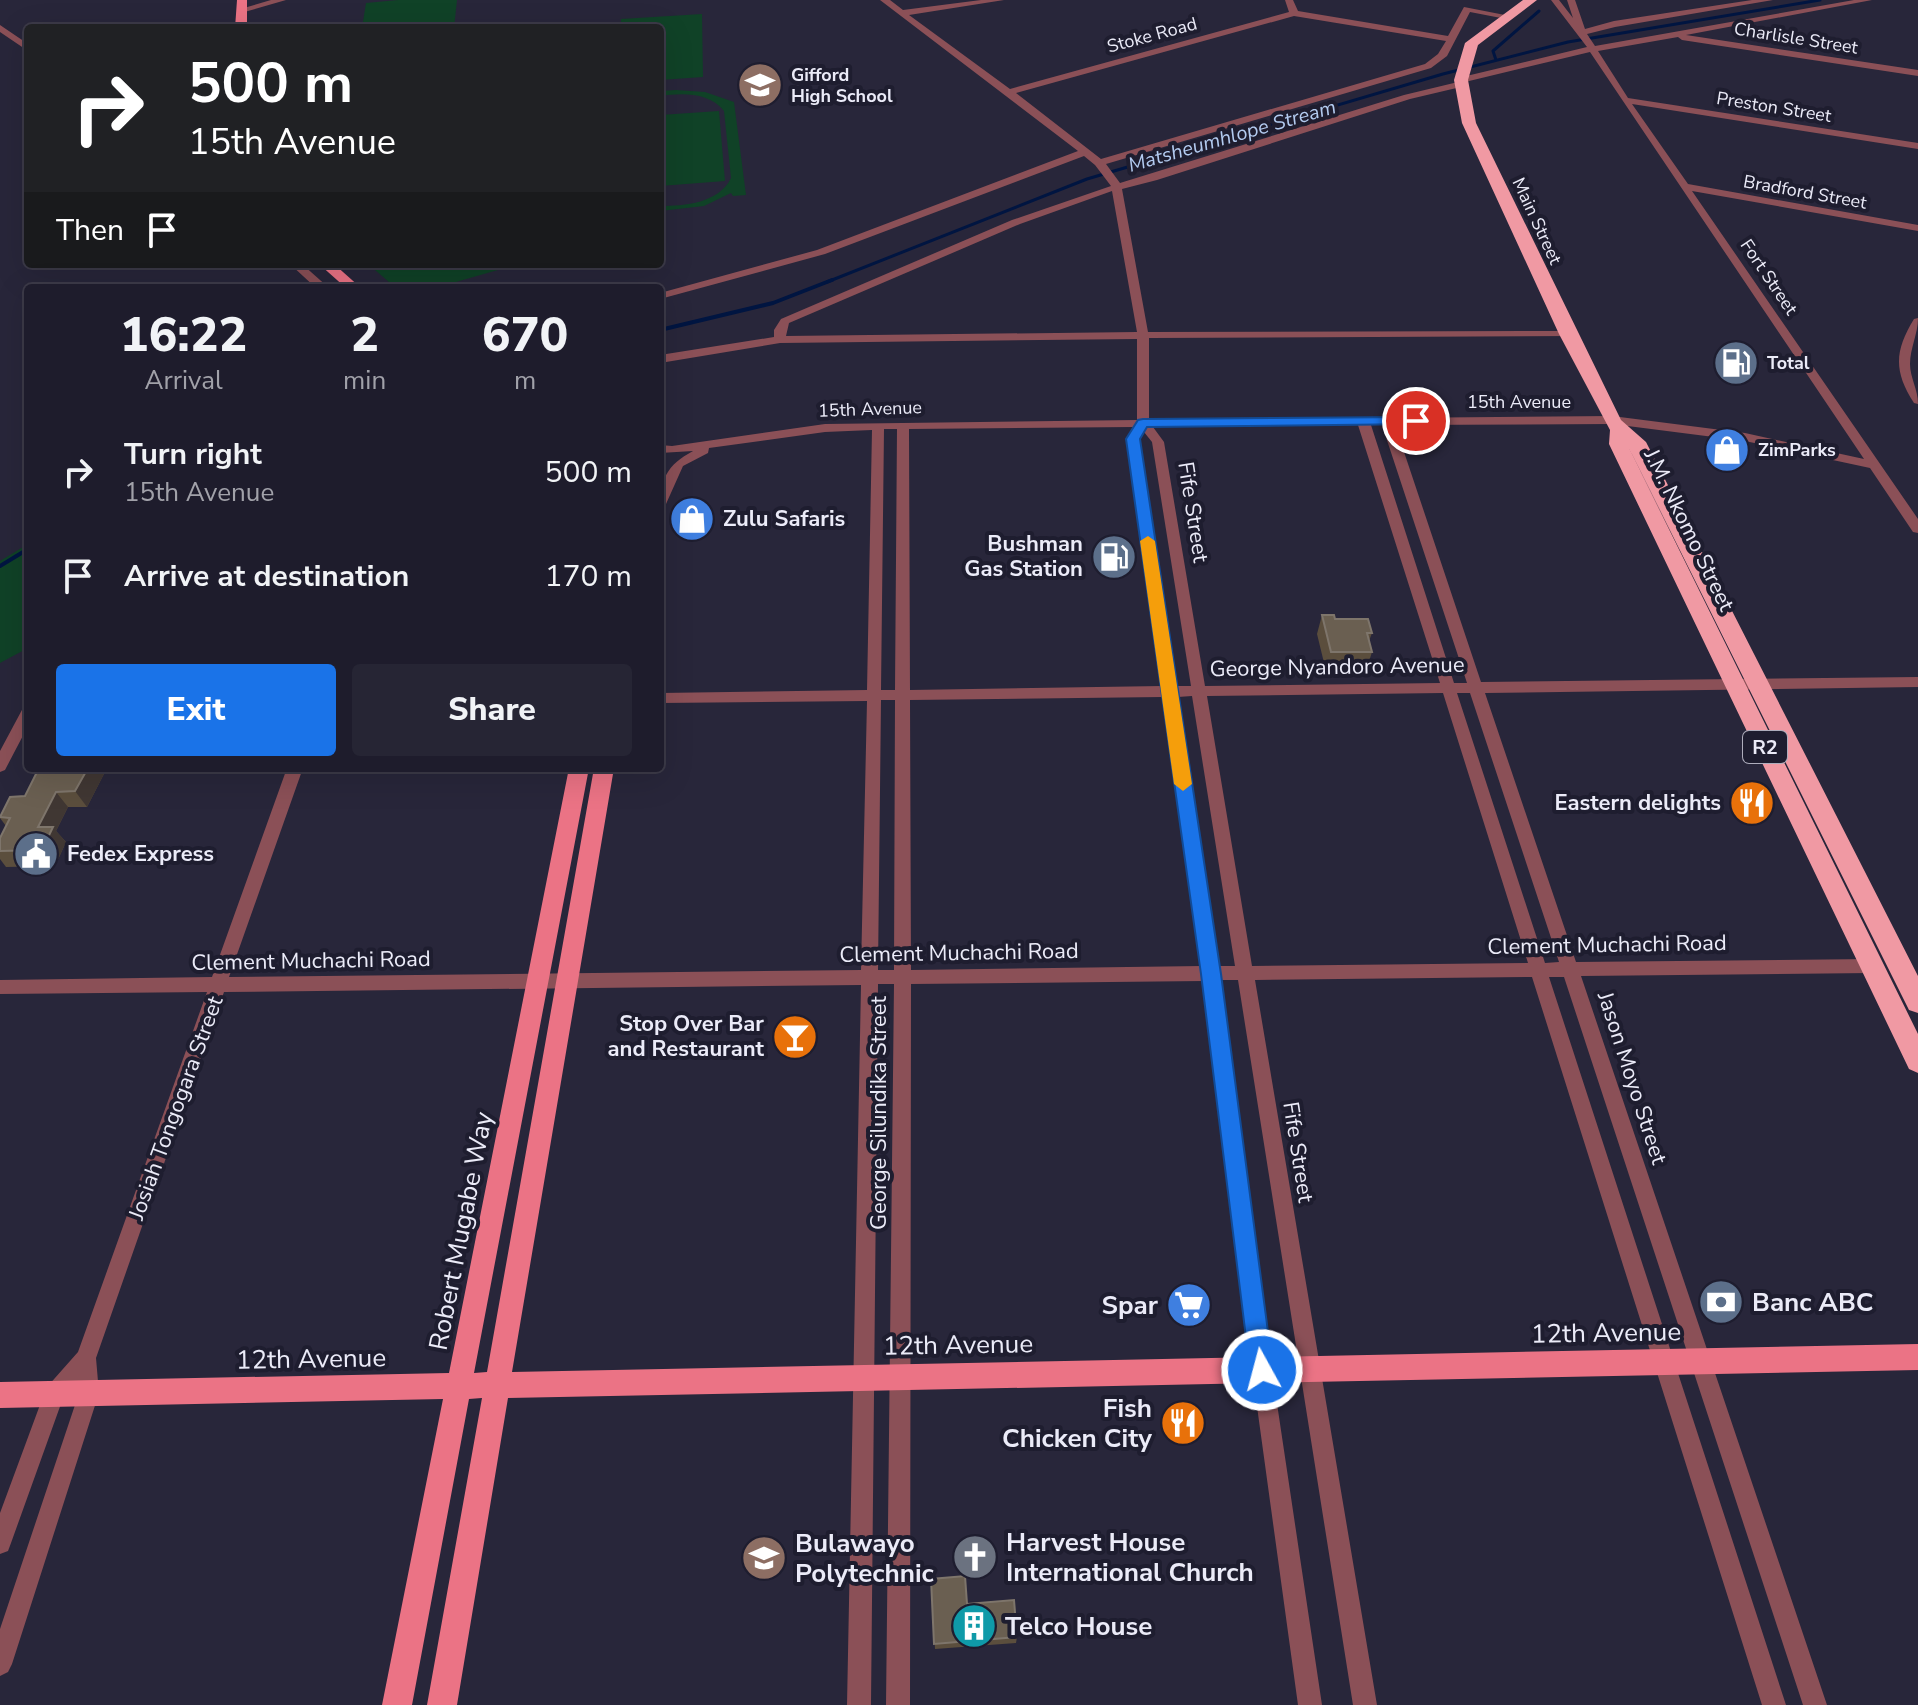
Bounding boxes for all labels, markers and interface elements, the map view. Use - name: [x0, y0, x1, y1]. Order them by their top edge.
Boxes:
- street label: Stoke Road: [1104, 11, 1200, 59]
- street label: Charlisle Street: [1732, 16, 1860, 60]
- text: 500 m: [188, 45, 353, 122]
- icon: right: [56, 56, 160, 160]
- school or university icon: Gifford High School: [736, 61, 784, 109]
- place label: Gifford High School: [791, 63, 893, 108]
- street label: Preston Street: [1715, 86, 1834, 128]
- water label: Matsheumhlope Stream: [1125, 93, 1339, 179]
- text: 15th Avenue: [188, 118, 396, 167]
- street label: Bradford Street: [1741, 169, 1869, 215]
- street label: Main Street: [1506, 174, 1568, 269]
- icon: arrive: [140, 208, 184, 252]
- text: Then: [56, 210, 124, 251]
- street label: Fort Street: [1735, 234, 1804, 320]
- text: 16:22: [120, 302, 247, 368]
- text: 2: [350, 302, 379, 368]
- text: 670: [482, 302, 568, 368]
- fuel station icon: Total: [1712, 339, 1760, 387]
- place label: Total: [1767, 351, 1810, 375]
- text: Arrival: [144, 363, 223, 398]
- text: min: [343, 363, 386, 398]
- text: m: [514, 363, 536, 398]
- pin: [1382, 387, 1450, 455]
- street label: 15th Avenue: [1467, 390, 1571, 414]
- street label: 15th Avenue: [818, 395, 922, 423]
- icon: arrive: [1394, 399, 1438, 443]
- shop icon: ZimParks: [1703, 426, 1751, 474]
- text: Turn right: [124, 434, 262, 475]
- place label: ZimParks: [1758, 438, 1836, 462]
- street label: J.M. Nkomo Street: [1636, 443, 1741, 617]
- icon: right: [56, 450, 100, 494]
- text: 500 m: [545, 452, 632, 493]
- street label: Fife Street: [1170, 459, 1216, 565]
- text: 15th Avenue: [124, 475, 274, 510]
- shop icon: Zulu Safaris: [668, 495, 716, 543]
- place label: Zulu Safaris: [723, 504, 845, 534]
- place label: Bushman Gas Station: [964, 529, 1083, 584]
- fuel station icon: Bushman Gas Station: [1090, 533, 1138, 581]
- icon: arrive: [56, 554, 100, 598]
- text: Arrive at destination: [124, 556, 409, 597]
- text: 170 m: [545, 556, 632, 597]
- street label: George Nyandoro Avenue: [1209, 650, 1465, 684]
- button: Exit: [56, 664, 336, 756]
- button: Share: [352, 664, 632, 756]
- road number: R2: [1743, 731, 1787, 763]
- restaurant icon: Eastern delights: [1728, 779, 1776, 827]
- place label: Eastern delights: [1555, 788, 1721, 818]
- public building icon: Fedex Express: [12, 830, 60, 878]
- place label: Fedex Express: [67, 839, 214, 869]
- street label: Clement Muchachi Road: [1487, 928, 1727, 962]
- street label: Clement Muchachi Road: [839, 936, 1079, 970]
- street label: Clement Muchachi Road: [191, 944, 431, 978]
- street label: Jason Moyo Street: [1590, 987, 1674, 1168]
- street label: Josiah Tongogara Street: [121, 992, 231, 1225]
- street label: George Silundika Street: [864, 996, 894, 1230]
- place label: Stop Over Bar and Restaurant: [608, 1009, 765, 1064]
- bar icon: Stop Over Bar and Restaurant: [771, 1013, 819, 1061]
- street label: Fife Street: [1275, 1099, 1321, 1205]
- street label: Robert Mugabe Way: [421, 1108, 501, 1353]
- bank icon: Banc ABC: [1697, 1278, 1745, 1326]
- supermarket icon: Spar: [1165, 1281, 1213, 1329]
- place label: Banc ABC: [1752, 1285, 1874, 1320]
- place label: Spar: [1102, 1288, 1159, 1323]
- street label: 12th Avenue: [1531, 1314, 1681, 1352]
- street label: 12th Avenue: [883, 1326, 1033, 1364]
- position arrow: [1220, 1328, 1304, 1412]
- street label: 12th Avenue: [236, 1340, 386, 1378]
- place label: Fish Chicken City: [1002, 1391, 1152, 1456]
- restaurant icon: Fish Chicken City: [1159, 1399, 1207, 1447]
- place label: Harvest House International Church: [1006, 1525, 1254, 1590]
- place label: Bulawayo Polytechnic: [795, 1526, 934, 1591]
- church icon: Harvest House International Church: [951, 1533, 999, 1581]
- school or university icon: Bulawayo Polytechnic: [740, 1534, 788, 1582]
- building icon: Telco House: [950, 1602, 998, 1650]
- place label: Telco House: [1005, 1609, 1152, 1644]

